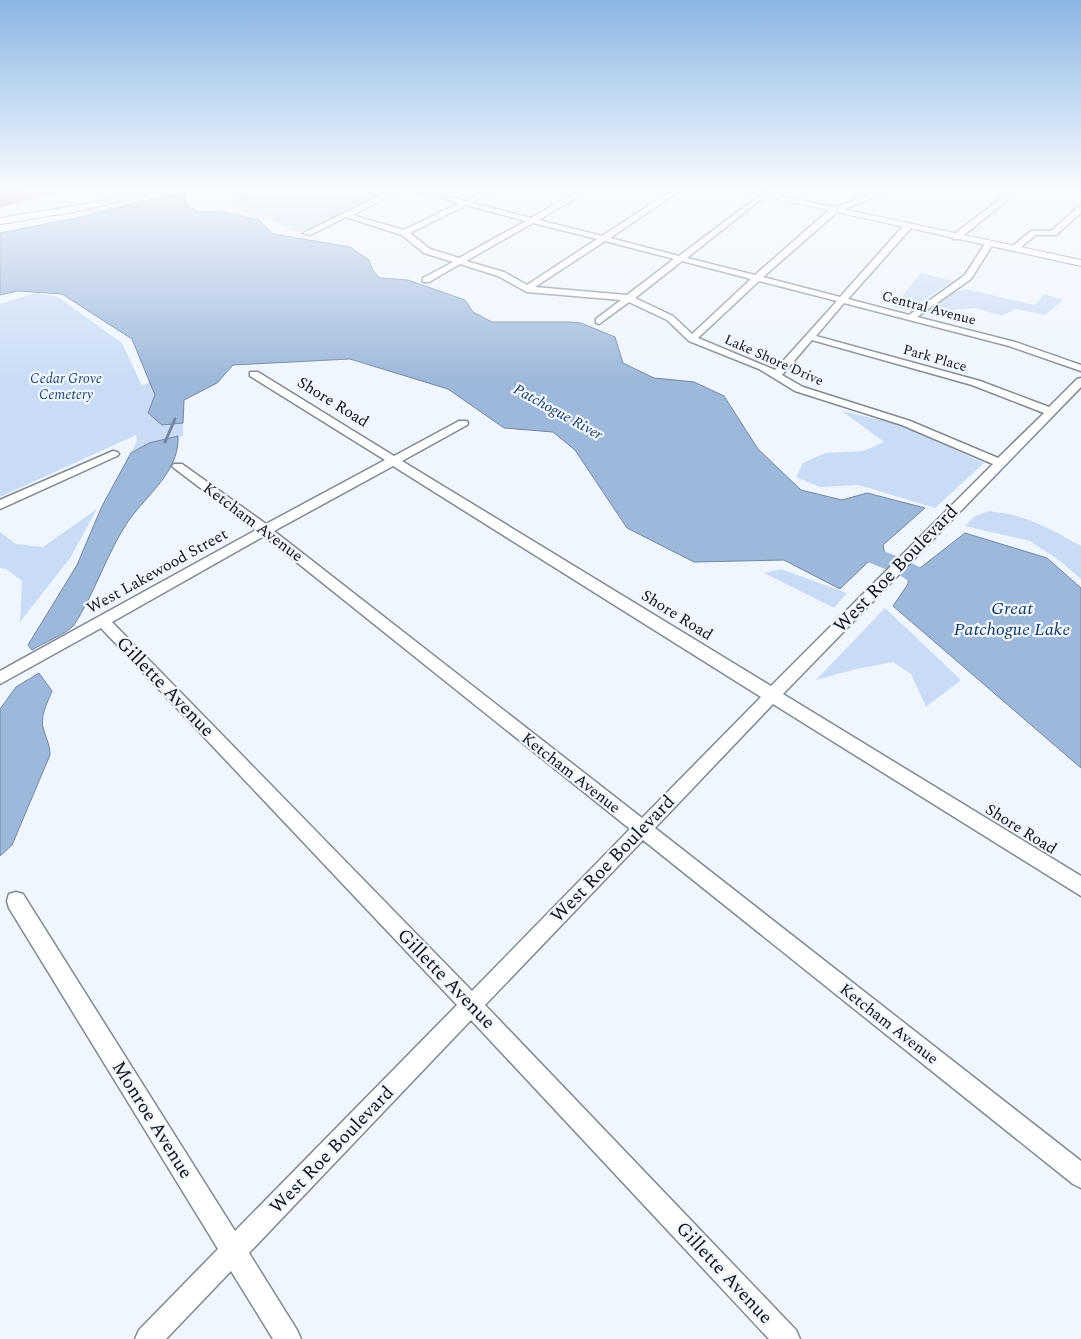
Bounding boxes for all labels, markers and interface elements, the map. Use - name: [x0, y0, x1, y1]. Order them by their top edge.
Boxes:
- street label: Central Avenue: [880, 285, 979, 331]
- street label: Lake Shore Drive: [721, 329, 827, 391]
- street label: Park Place: [901, 339, 970, 377]
- park label: Cedar Grove Cemetery: [30, 368, 102, 405]
- street label: Shore Road: [292, 370, 374, 434]
- water label: Patchogue River: [509, 378, 608, 446]
- street label: Ketcham Avenue: [198, 476, 308, 568]
- street label: West Roe Boulevard: [827, 498, 965, 640]
- street label: West Lakewood Street: [82, 522, 232, 620]
- street label: Shore Road: [636, 583, 718, 647]
- water label: Great Patchogue Lake: [954, 595, 1070, 643]
- street label: Gillette Avenue: [109, 630, 221, 744]
- street label: Ketcham Avenue: [516, 727, 626, 819]
- street label: West Roe Boulevard: [544, 788, 682, 930]
- street label: Shore Road: [980, 797, 1062, 861]
- street label: Gillette Avenue: [390, 922, 502, 1036]
- street label: Ketcham Avenue: [834, 978, 944, 1070]
- street label: Monroe Avenue: [104, 1055, 200, 1185]
- street label: West Roe Boulevard: [263, 1079, 401, 1221]
- street label: Gillette Avenue: [669, 1215, 779, 1331]

